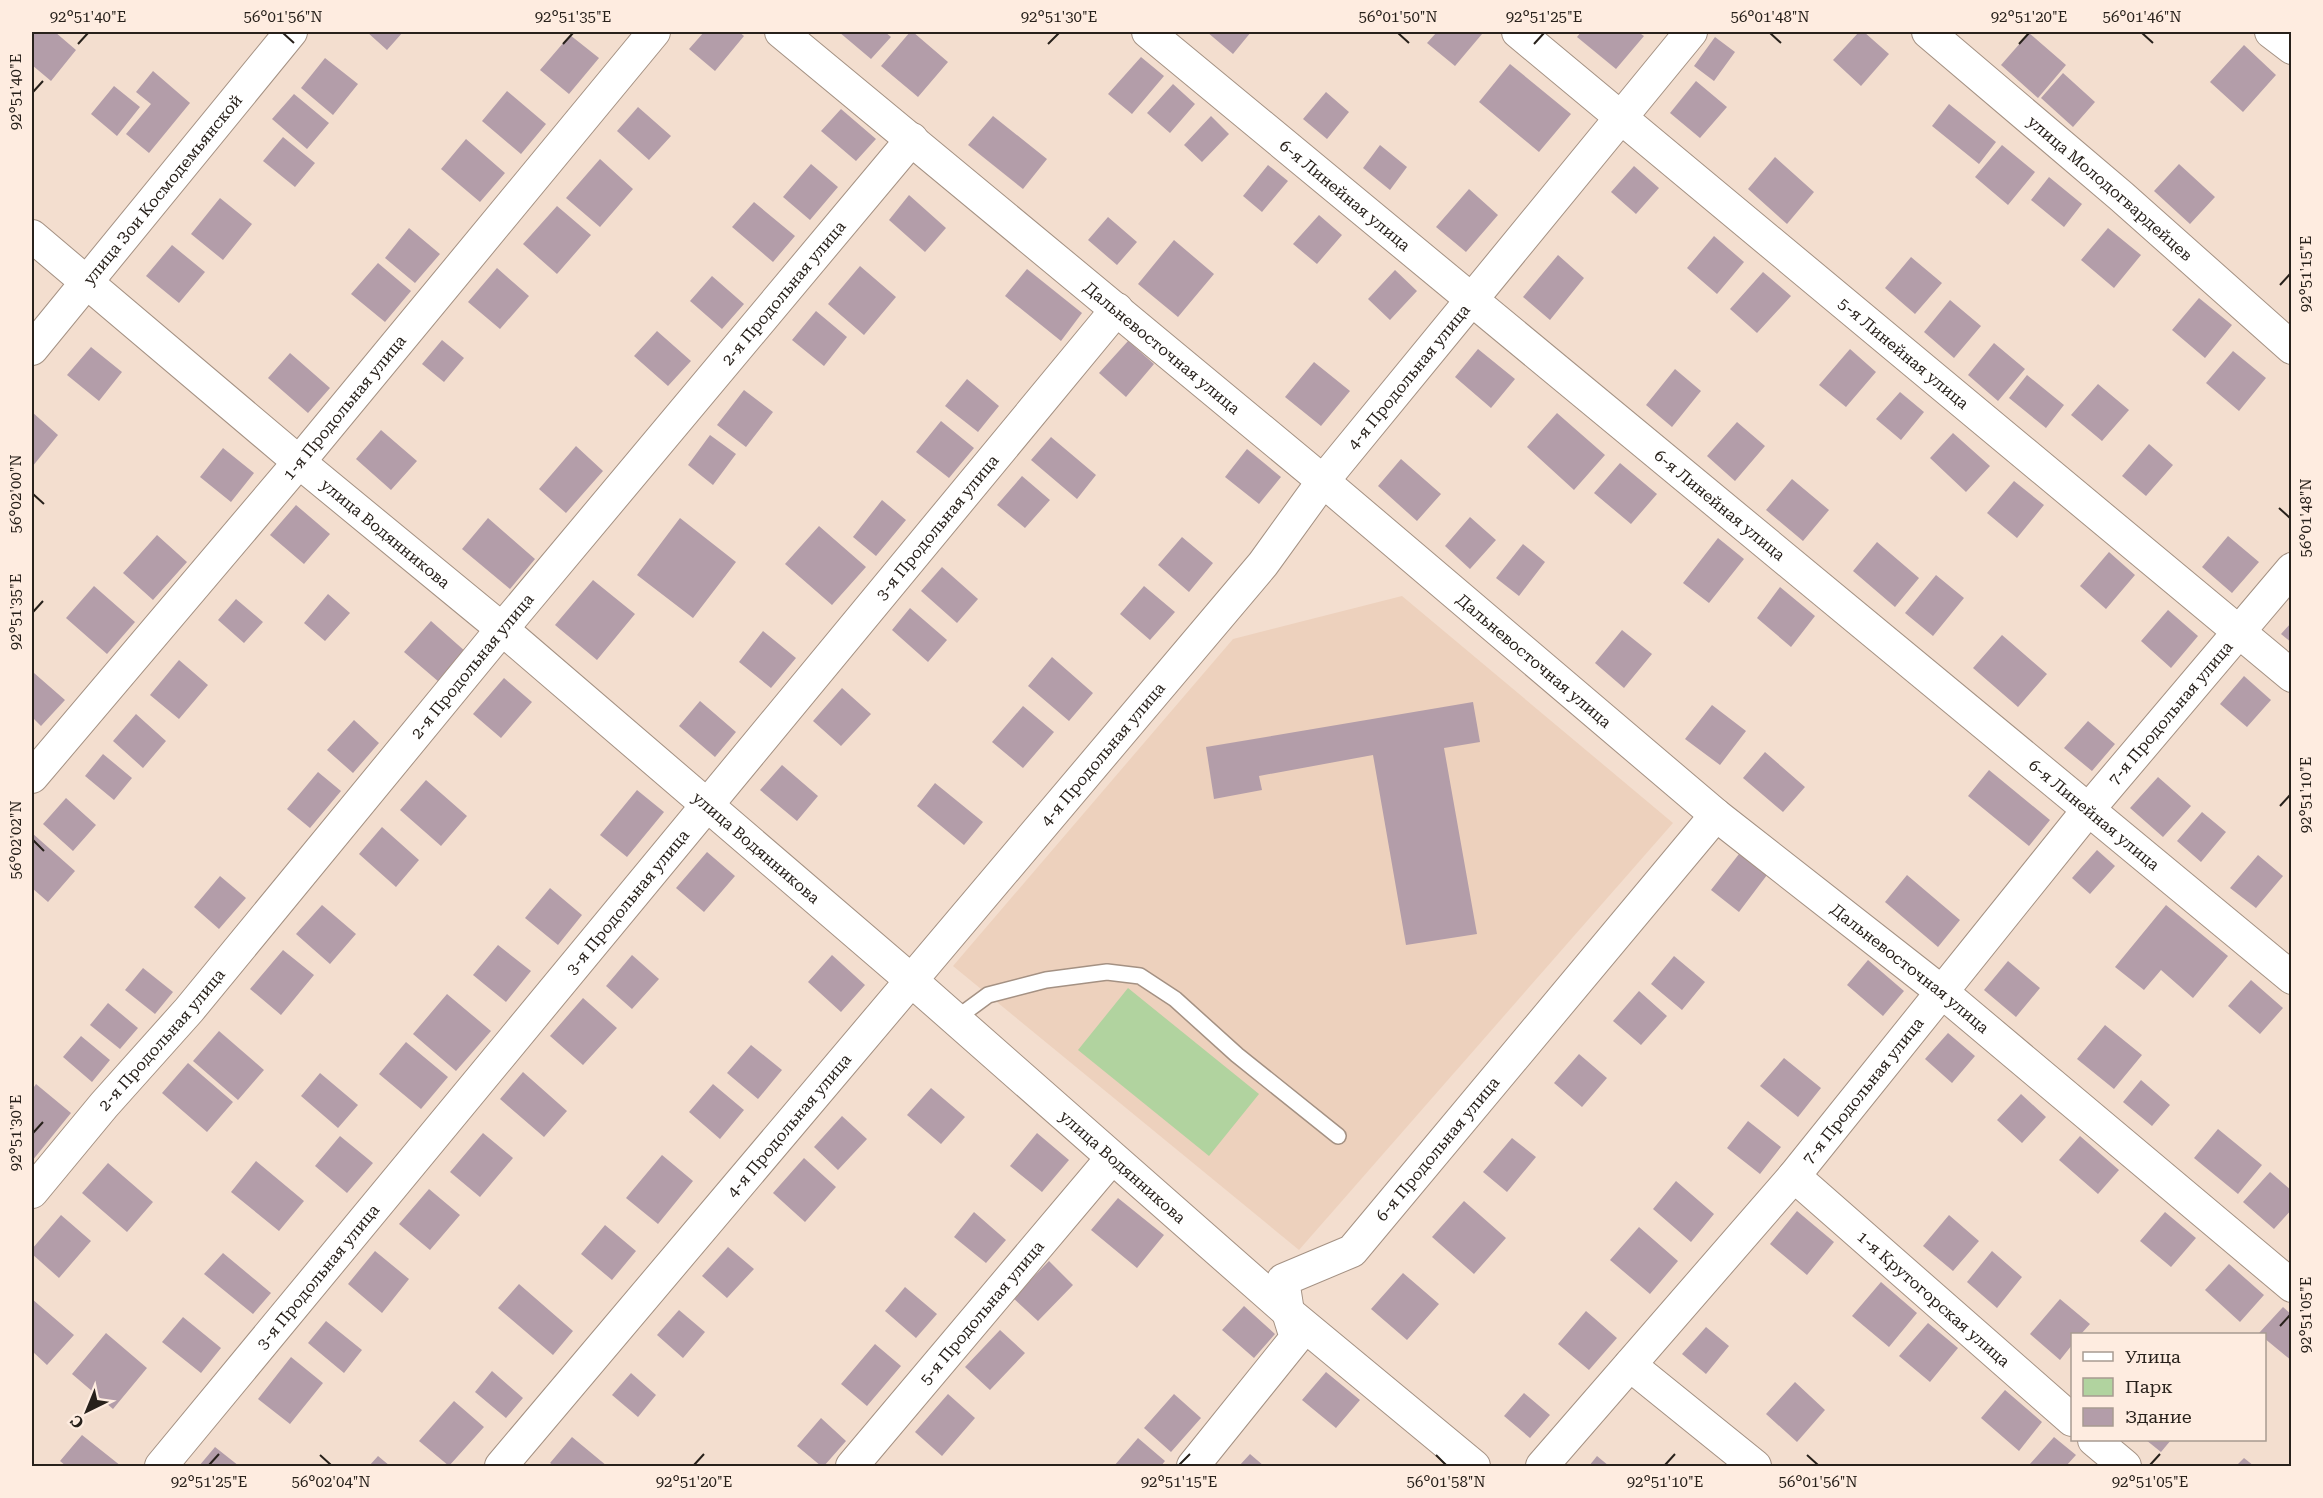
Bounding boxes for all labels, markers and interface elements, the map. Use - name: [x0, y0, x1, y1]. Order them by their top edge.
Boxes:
- text: 92°51'40"E: [50, 8, 126, 26]
- text: 56°01'56"N: [243, 8, 323, 26]
- text: 92°51'35"E: [535, 8, 611, 26]
- text: 92°51'30"E: [1021, 8, 1097, 26]
- text: 56°01'50"N: [1358, 8, 1438, 26]
- text: 92°51'25"E: [1506, 8, 1582, 26]
- text: 56°01'48"N: [1730, 8, 1810, 26]
- text: 92°51'20"E: [1991, 8, 2067, 26]
- text: 56°01'46"N: [2102, 8, 2182, 26]
- text: 92°51'40"E: [7, 54, 25, 130]
- street label: улица Зои Космодемьянской: [79, 90, 246, 289]
- street label: улица Молодогвардейцев: [2024, 112, 2196, 265]
- street label: 6-я Линейная улица: [1276, 136, 1414, 255]
- street label: 2-я Продольная улица: [718, 217, 850, 369]
- text: 92°51'15"E: [2297, 236, 2315, 312]
- street label: Дальневосточная улица: [1080, 278, 1244, 418]
- street label: 5-я Линейная улица: [1835, 294, 1973, 413]
- street label: 4-я Продольная улица: [1344, 300, 1474, 454]
- street label: 1-я Продольная улица: [279, 331, 410, 484]
- street label: 6-я Линейная улица: [1650, 446, 1789, 565]
- street label: 3-я Продольная улица: [872, 451, 1003, 604]
- text: 56°02'00"N: [7, 454, 25, 534]
- street label: улица Водянникова: [317, 475, 454, 593]
- text: 56°01'48"N: [2297, 478, 2315, 558]
- text: 92°51'35"E: [7, 574, 25, 650]
- street label: 2-я Продольная улица: [407, 590, 538, 742]
- street label: Дальневосточная улица: [1453, 590, 1615, 732]
- street label: 7-я Продольная улица: [2105, 637, 2237, 789]
- street label: 4-я Продольная улица: [1037, 678, 1169, 830]
- street label: 6-я Линейная улица: [2025, 755, 2163, 875]
- text: 92°51'10"E: [2297, 757, 2315, 833]
- street label: улица Водянникова: [689, 788, 824, 908]
- text: 56°02'02"N: [7, 800, 25, 880]
- street label: 3-я Продольная улица: [562, 825, 693, 978]
- street label: Дальневосточная улица: [1827, 900, 1993, 1038]
- street label: 2-я Продольная улица: [95, 965, 229, 1115]
- street label: 7-я Продольная улица: [1799, 1013, 1928, 1168]
- street label: 4-я Продольная улица: [723, 1050, 855, 1201]
- street label: 6-я Продольная улица: [1372, 1073, 1504, 1225]
- text: 92°51'30"E: [7, 1095, 25, 1171]
- street label: улица Водянникова: [1056, 1107, 1190, 1228]
- street label: 3-я Продольная улица: [253, 1200, 384, 1353]
- street label: 1-я Крутогорская улица: [1853, 1227, 2014, 1371]
- street label: 5-я Продольная улица: [916, 1237, 1048, 1388]
- text: 92°51'05"E: [2297, 1277, 2315, 1353]
- legend: [2071, 1333, 2266, 1441]
- text: Улица: [2125, 1346, 2181, 1367]
- text: Парк: [2125, 1376, 2173, 1397]
- north arrow: [57, 1381, 117, 1441]
- text: Здание: [2125, 1406, 2192, 1427]
- text: С: [67, 1411, 88, 1432]
- text: 92°51'25"E: [171, 1473, 247, 1491]
- text: 56°02'04"N: [291, 1473, 371, 1491]
- text: 92°51'20"E: [656, 1473, 732, 1491]
- text: 92°51'15"E: [1141, 1473, 1217, 1491]
- text: 56°01'58"N: [1406, 1473, 1486, 1491]
- text: 92°51'10"E: [1627, 1473, 1703, 1491]
- text: 56°01'56"N: [1778, 1473, 1858, 1491]
- text: 92°51'05"E: [2112, 1473, 2188, 1491]

